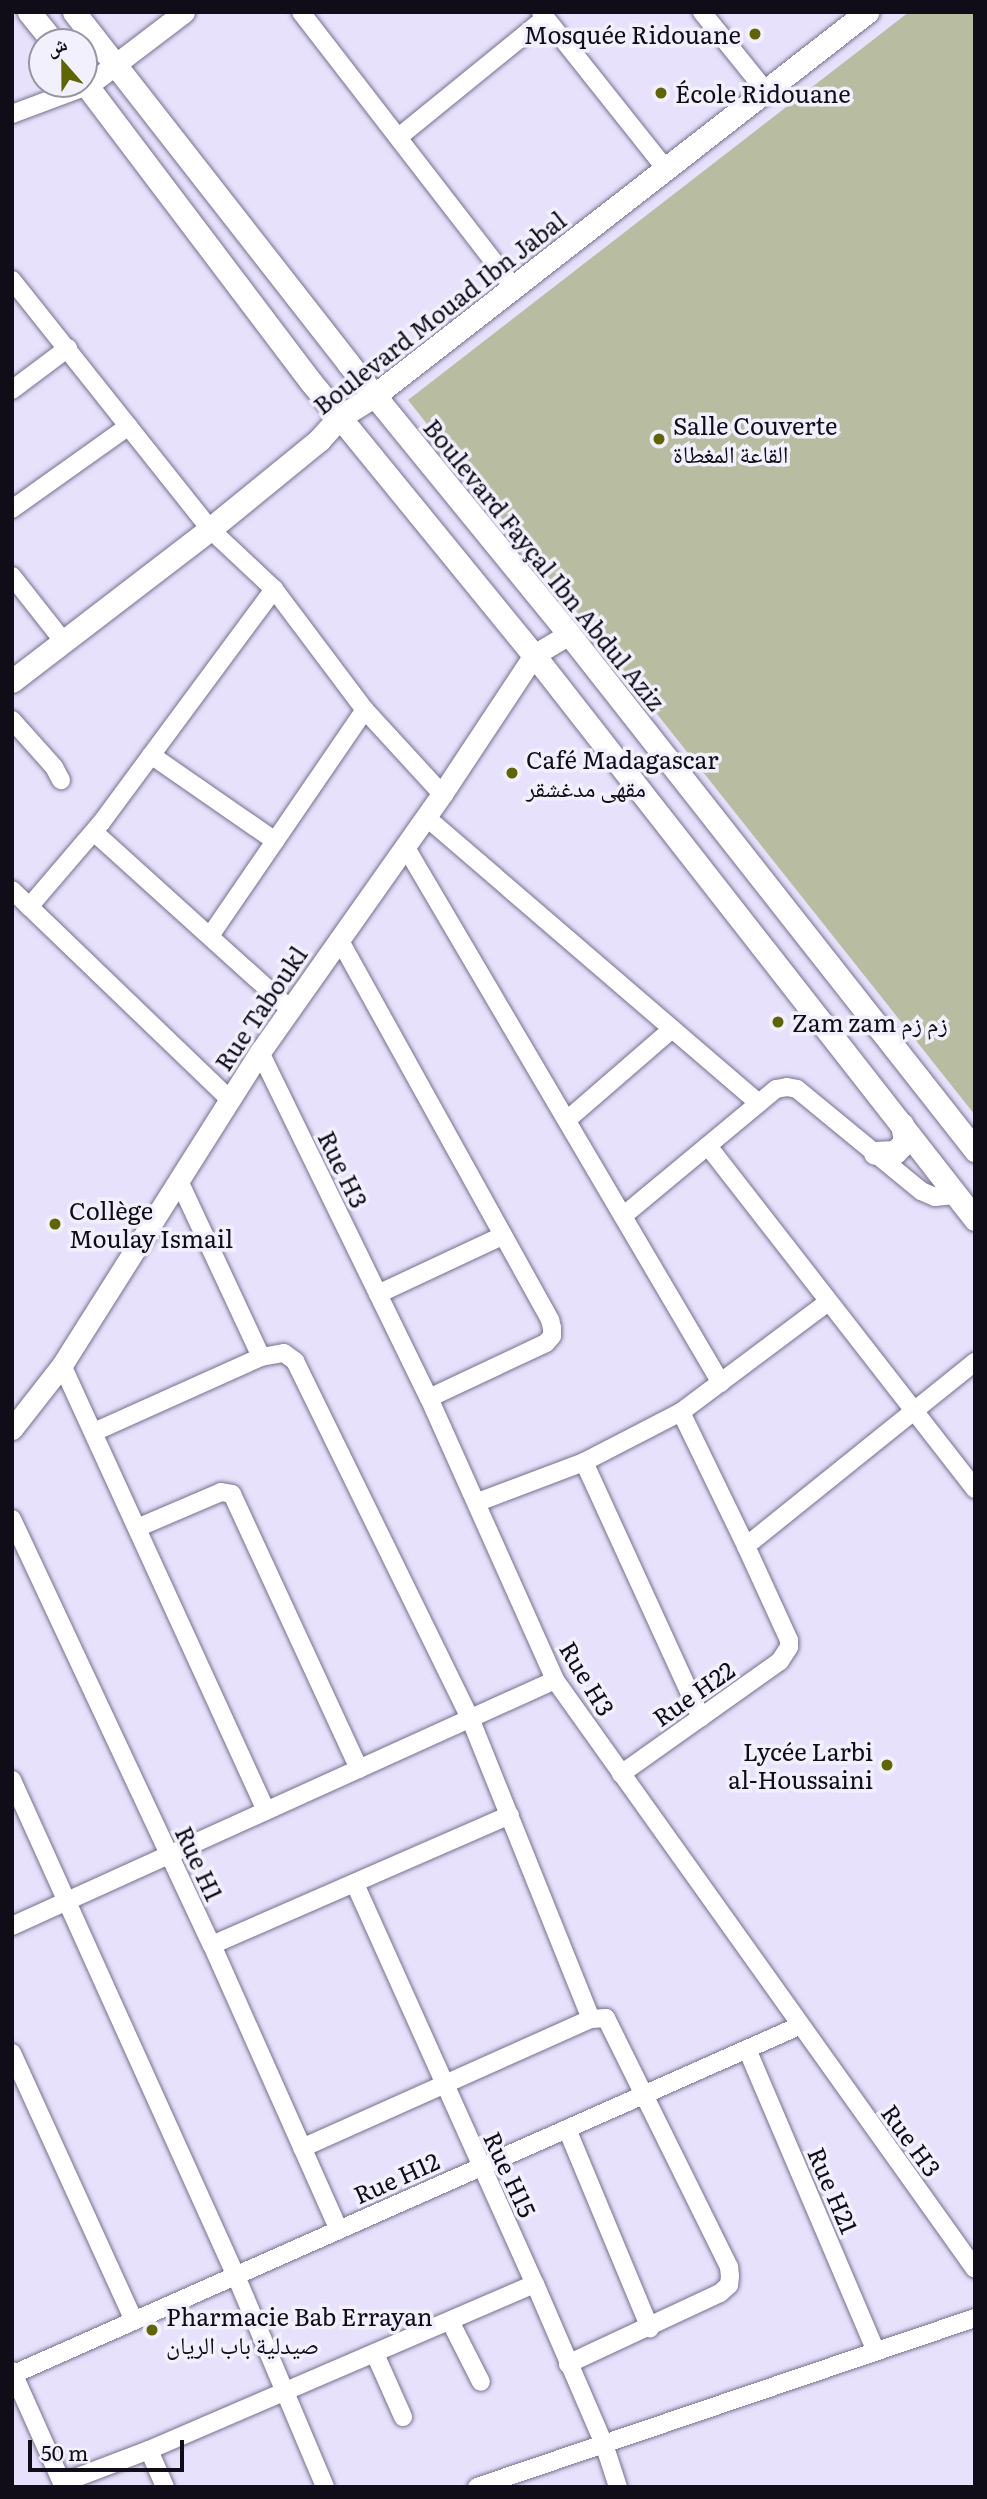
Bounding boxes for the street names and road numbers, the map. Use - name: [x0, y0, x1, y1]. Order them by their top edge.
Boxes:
- street label: Boulevard Mouad Ibn Jabal: [307, 205, 571, 419]
- street label: Boulevard Fayçal Ibn Abdul Aziz: [419, 413, 671, 715]
- street label: Rue Taboukl: [208, 940, 312, 1076]
- street label: Rue H3: [313, 1126, 375, 1212]
- street label: Rue H3: [555, 1635, 621, 1721]
- street label: Rue H22: [647, 1654, 739, 1732]
- street label: Rue H1: [170, 1821, 230, 1905]
- street label: Rue H3: [876, 2098, 948, 2182]
- street label: Rue H15: [479, 2127, 543, 2221]
- street label: Rue H21: [803, 2143, 865, 2237]
- street label: Rue H12: [349, 2145, 443, 2209]

